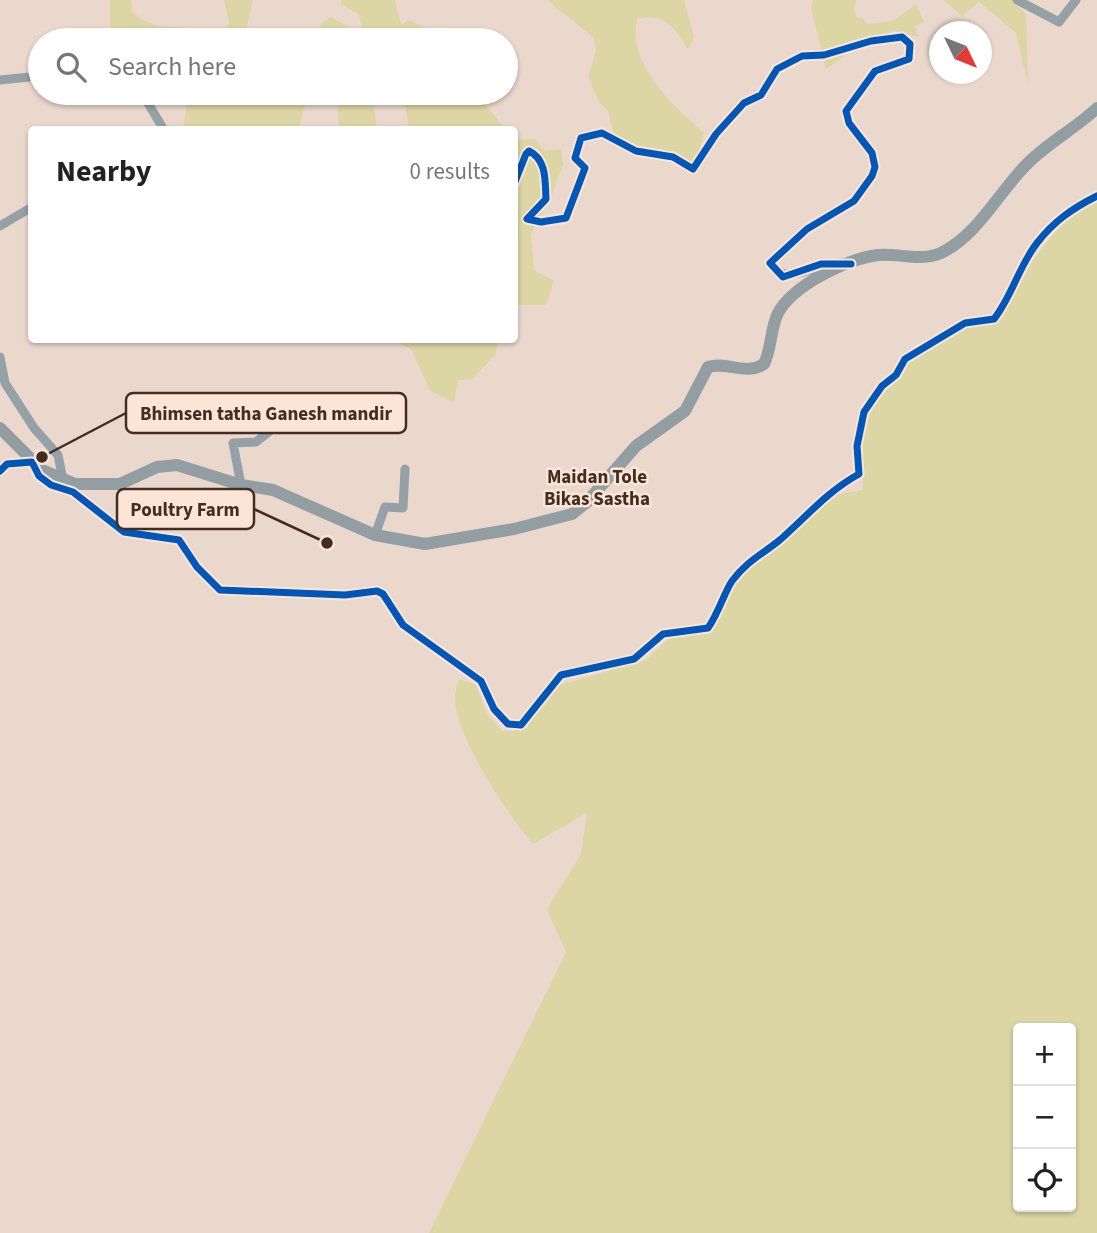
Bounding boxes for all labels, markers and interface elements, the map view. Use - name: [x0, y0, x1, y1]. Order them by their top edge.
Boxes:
- north arrow: [929, 21, 992, 84]
- search box: [28, 28, 518, 105]
- icon: search: [52, 48, 90, 86]
- text: Search here: [108, 48, 236, 85]
- text: Nearby: [56, 150, 151, 193]
- text: 0 results: [410, 155, 490, 188]
- callout: Bhimsen tatha Ganesh mandir: [126, 393, 406, 433]
- text: Bhimsen tatha Ganesh mandir: [140, 401, 392, 428]
- district label: Maidan Tole Bikas Sastha: [544, 464, 650, 513]
- callout: Poultry Farm: [117, 489, 254, 529]
- text: Poultry Farm: [130, 497, 240, 524]
- map controls: [1013, 1023, 1076, 1212]
- button: +: [1013, 1023, 1076, 1086]
- button: −: [1013, 1086, 1076, 1149]
- button: locate: [1013, 1149, 1076, 1212]

